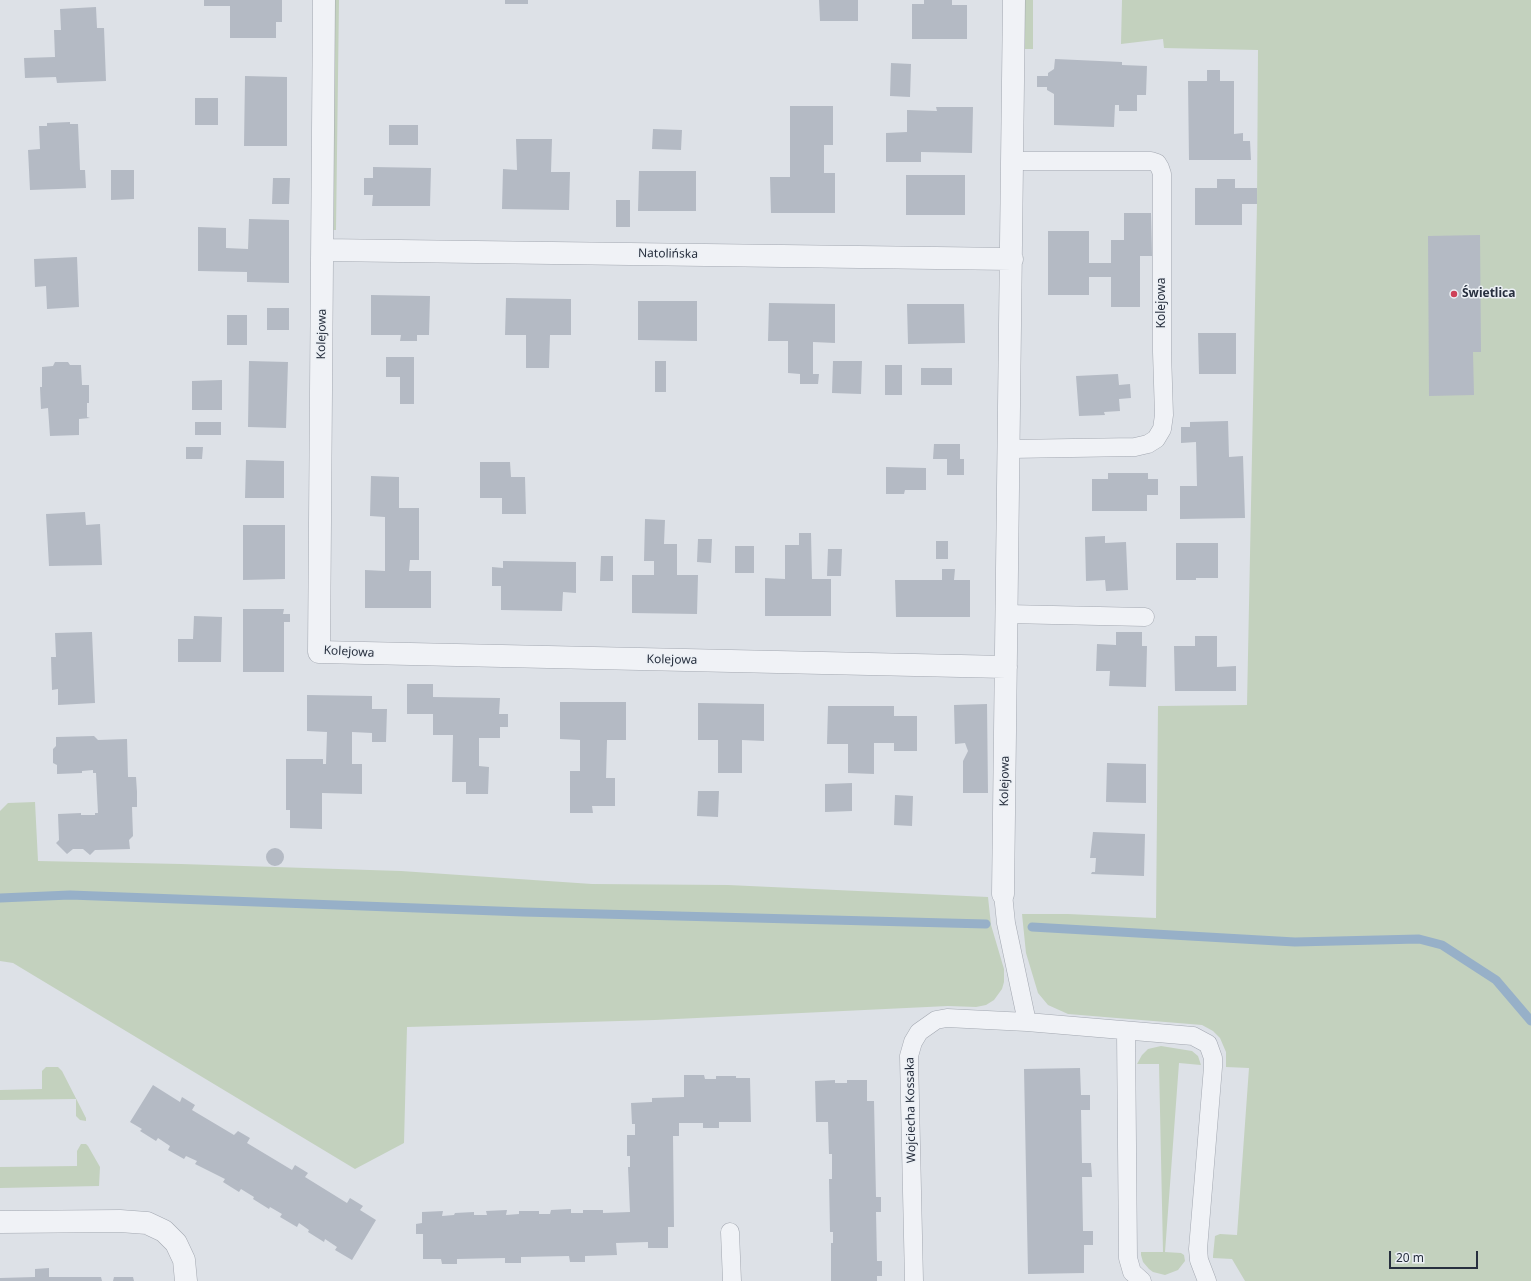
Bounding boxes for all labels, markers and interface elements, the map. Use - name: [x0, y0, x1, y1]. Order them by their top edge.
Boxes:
- street label: Natolińska: [638, 246, 698, 262]
- street label: Kolejowa: [1155, 278, 1169, 328]
- place label: Świetlica: [1462, 287, 1515, 301]
- marker: Świetlica: [1449, 289, 1459, 299]
- street label: Kolejowa: [314, 308, 330, 360]
- street label: Kolejowa: [323, 643, 375, 661]
- street label: Kolejowa: [646, 652, 698, 668]
- street label: Kolejowa: [997, 755, 1013, 807]
- street label: Wojciecha Kossaka: [903, 1057, 919, 1163]
- scale bar: [1391, 1243, 1480, 1269]
- text: 20 m: [1396, 1249, 1424, 1266]

